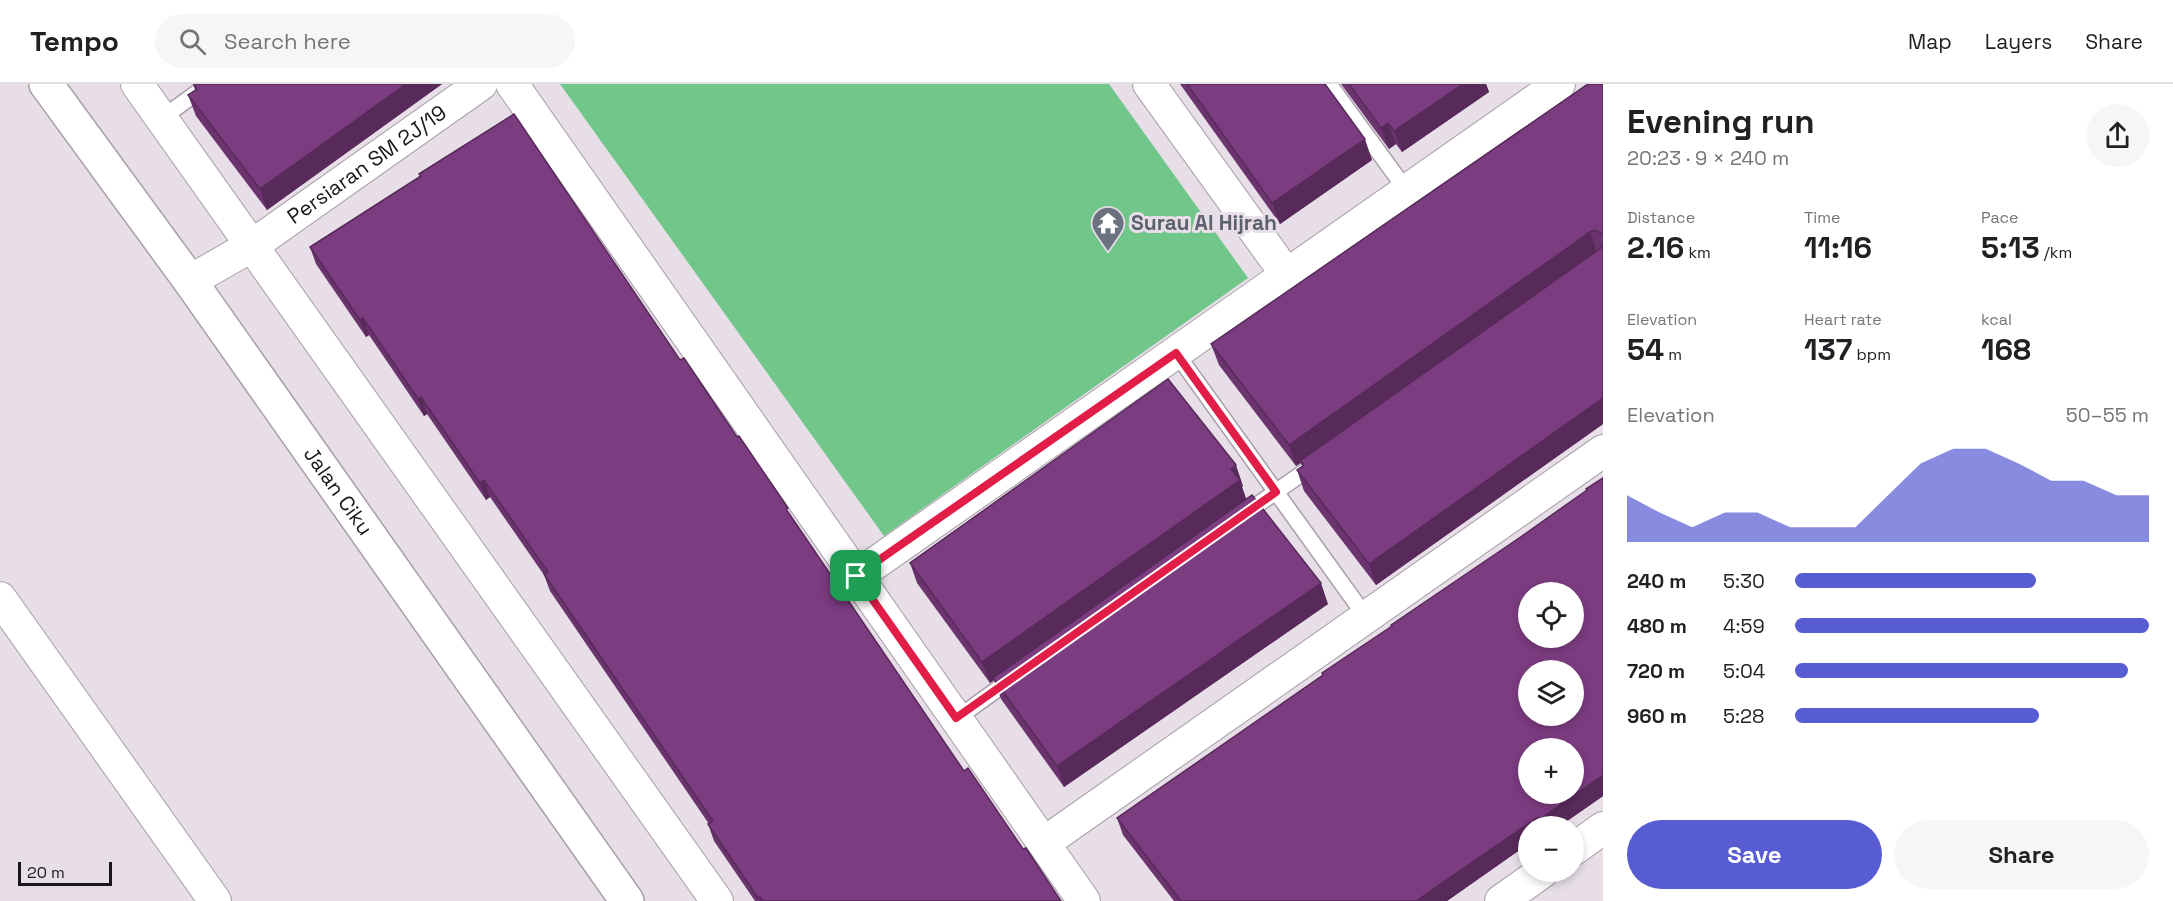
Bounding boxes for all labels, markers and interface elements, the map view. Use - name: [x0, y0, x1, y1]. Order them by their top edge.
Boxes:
- search box: [155, 14, 575, 68]
- text: Tempo: [30, 23, 119, 59]
- icon: search: [176, 25, 209, 58]
- text: Search here: [224, 27, 351, 55]
- text: Map: [1908, 28, 1952, 55]
- text: Layers: [1985, 28, 2052, 55]
- text: Share: [2085, 28, 2143, 55]
- street label: Persiaran SM 2J/19: [282, 99, 451, 230]
- text: Evening run: [1627, 101, 1815, 143]
- button: share: [2086, 104, 2149, 167]
- text: 20:23 · 9 × 240 m: [1627, 145, 1789, 171]
- temple icon: Surau Al Hijrah: [1090, 205, 1126, 252]
- text: Distance: [1627, 207, 1695, 228]
- text: Time: [1804, 207, 1840, 228]
- text: Pace: [1981, 207, 2018, 228]
- place label: Surau Al Hijrah: [1131, 209, 1277, 236]
- text: 2.16: [1627, 228, 1684, 267]
- text: 11:16: [1804, 228, 1872, 267]
- text: 5:13: [1981, 228, 2040, 267]
- text: km: [1684, 242, 1711, 263]
- text: /km: [2040, 242, 2072, 263]
- text: Elevation: [1627, 309, 1697, 330]
- text: Heart rate: [1804, 309, 1882, 330]
- text: kcal: [1981, 309, 2012, 330]
- text: 54: [1627, 330, 1664, 369]
- text: 137: [1804, 330, 1852, 369]
- text: 168: [1981, 330, 2031, 369]
- text: m: [1664, 344, 1682, 365]
- text: bpm: [1852, 344, 1891, 365]
- text: Elevation: [1627, 402, 1715, 428]
- text: 50–55 m: [2066, 402, 2149, 428]
- street label: Jalan Ciku: [298, 441, 379, 540]
- pin: [830, 550, 881, 601]
- icon: arrive: [839, 559, 872, 592]
- text: 240 m: [1627, 568, 1686, 594]
- text: 5:30: [1723, 568, 1765, 594]
- map controls: [1518, 582, 1584, 882]
- button: locate: [1518, 582, 1584, 648]
- text: 480 m: [1627, 613, 1687, 639]
- text: 4:59: [1723, 613, 1765, 639]
- text: 720 m: [1627, 658, 1685, 684]
- text: 5:04: [1723, 658, 1765, 684]
- button: layers: [1518, 660, 1584, 726]
- text: 960 m: [1627, 703, 1687, 729]
- text: 5:28: [1723, 703, 1765, 729]
- button: +: [1518, 738, 1584, 804]
- button: −: [1518, 816, 1584, 882]
- button: Save: [1627, 820, 1882, 889]
- button: Share: [1894, 820, 2149, 889]
- scale bar: [18, 859, 112, 886]
- text: 20 m: [27, 862, 65, 883]

